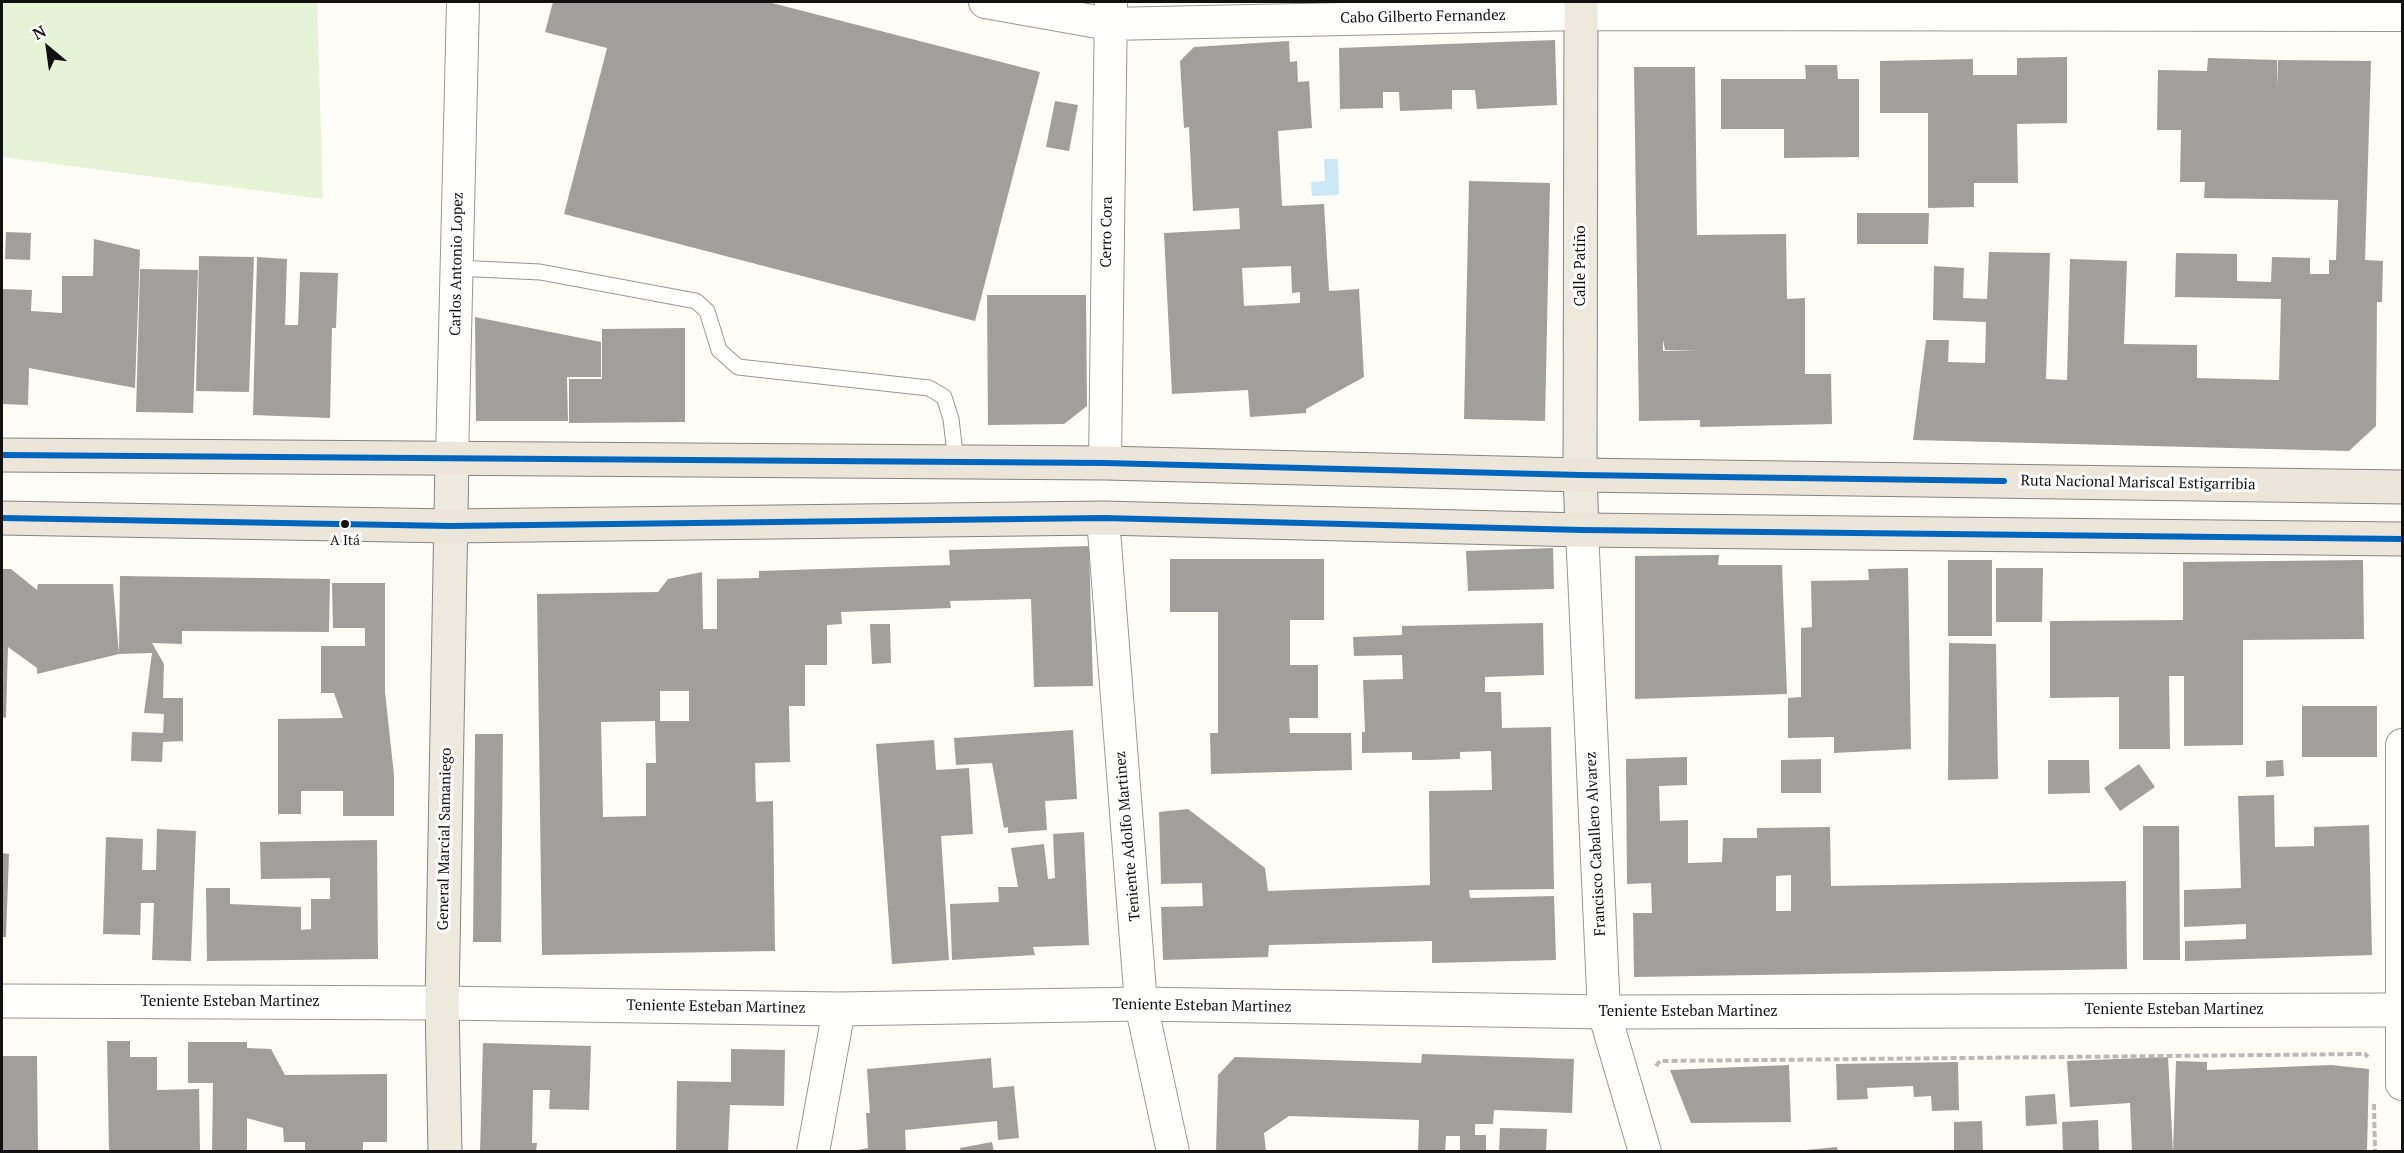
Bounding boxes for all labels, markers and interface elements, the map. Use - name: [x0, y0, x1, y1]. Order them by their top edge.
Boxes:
- street label: Cabo Gilberto Fernandez: [1340, 7, 1506, 27]
- north arrow: [18, 18, 78, 78]
- text: N: [29, 20, 50, 45]
- street label: Carlos Antonio Lopez: [447, 192, 467, 336]
- street label: Cerro Cora: [1097, 196, 1117, 268]
- street label: Calle Patiño: [1572, 225, 1590, 307]
- street label: Ruta Nacional Mariscal Estigarribia: [2020, 472, 2256, 494]
- marker: A Itá: [339, 518, 351, 530]
- place label: A Itá: [330, 533, 360, 549]
- street label: General Marcial Samaniego: [434, 748, 456, 930]
- street label: Teniente Adolfo Martinez: [1112, 750, 1144, 922]
- street label: Francisco Caballero Alvarez: [1582, 751, 1610, 937]
- street label: Teniente Esteban Martinez: [140, 993, 320, 1011]
- street label: Teniente Esteban Martinez: [1112, 995, 1292, 1017]
- street label: Teniente Esteban Martinez: [626, 996, 806, 1018]
- street label: Teniente Esteban Martinez: [2084, 1001, 2264, 1019]
- street label: Teniente Esteban Martinez: [1598, 1003, 1778, 1021]

